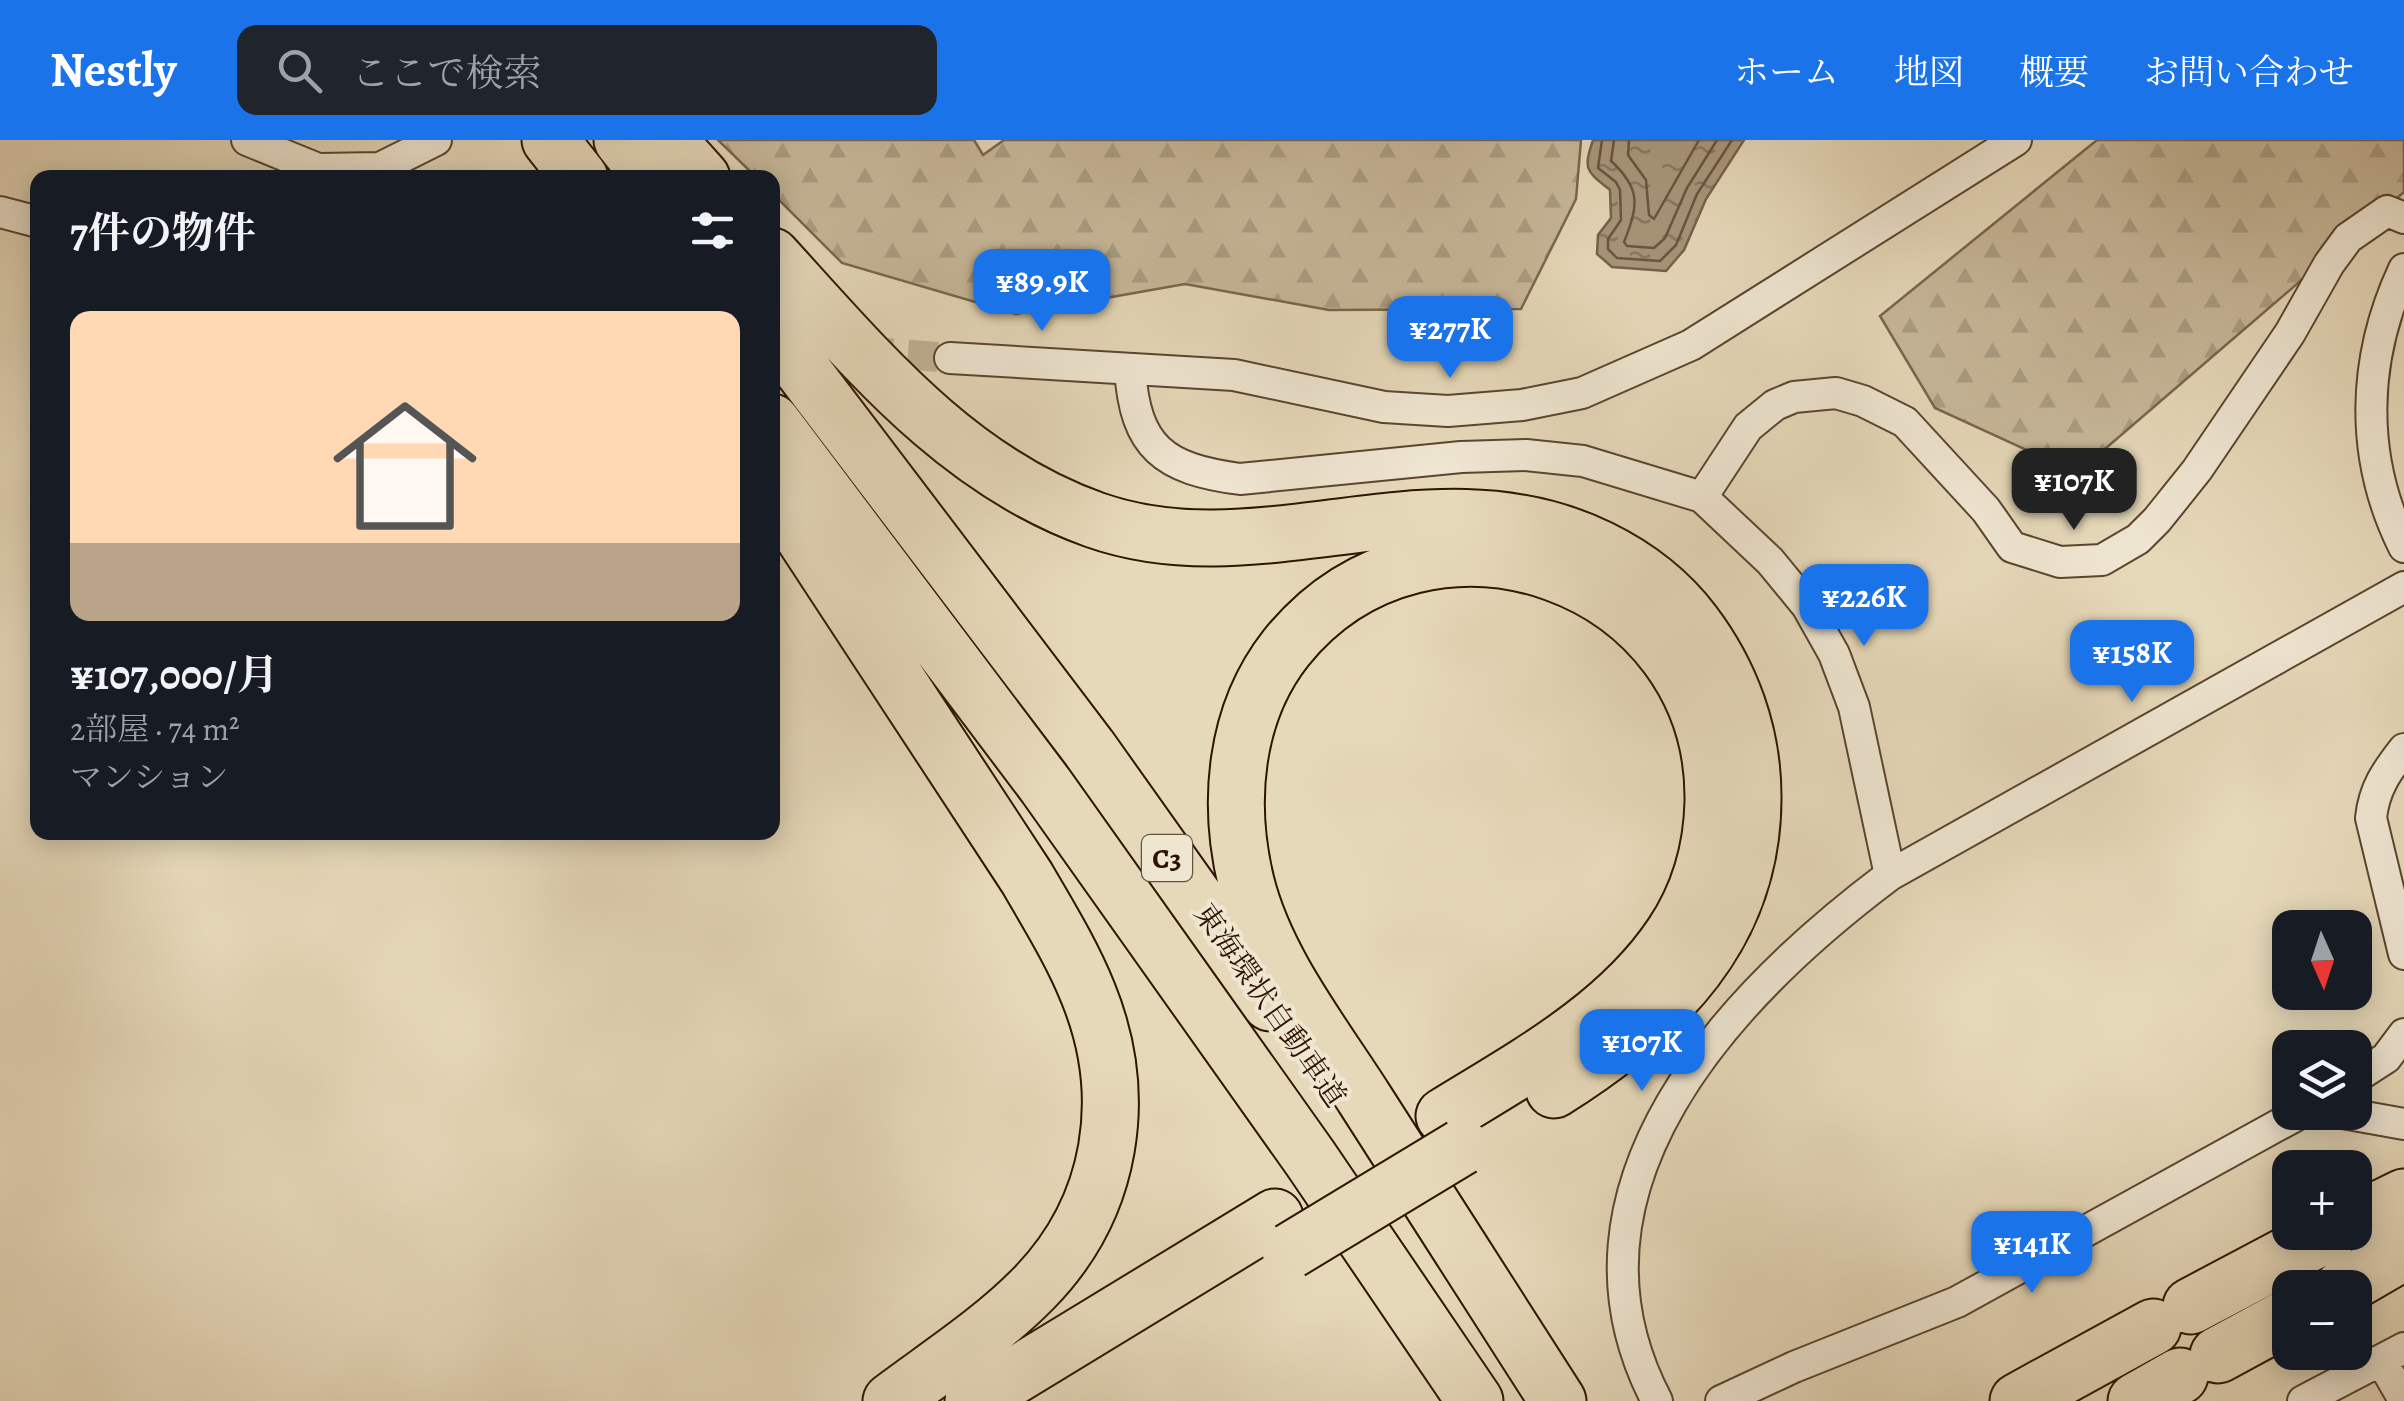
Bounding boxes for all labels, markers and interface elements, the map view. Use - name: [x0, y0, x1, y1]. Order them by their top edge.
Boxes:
- search box: [237, 25, 937, 115]
- text: Nestly: [50, 37, 177, 103]
- icon: search: [272, 43, 327, 98]
- text: ここで検索: [352, 47, 542, 99]
- text: ホーム: [1734, 48, 1839, 96]
- text: 地図: [1894, 48, 1964, 96]
- text: 概要: [2019, 48, 2089, 96]
- text: お問い合わせ: [2144, 48, 2354, 96]
- icon: filters: [685, 203, 740, 258]
- text: 7件の物件: [70, 204, 256, 261]
- pin: ¥89.9K: [961, 249, 1123, 334]
- text: ¥89.9K: [995, 259, 1089, 303]
- pin: ¥277K: [1380, 296, 1520, 381]
- text: ¥277K: [1409, 306, 1491, 350]
- icon: home: [315, 376, 495, 556]
- pin: ¥107K: [2004, 448, 2144, 533]
- text: ¥107K: [2034, 458, 2114, 502]
- pin: ¥226K: [1794, 564, 1934, 649]
- text: ¥226K: [1821, 574, 1907, 618]
- pin: ¥158K: [2062, 620, 2202, 705]
- text: ¥158K: [2092, 630, 2172, 674]
- text: ¥107,000/月: [70, 646, 279, 703]
- text: 2部屋 · 74 m²: [70, 707, 240, 751]
- text: マンション: [70, 755, 229, 799]
- road number: C3: [1142, 835, 1192, 881]
- street label: 東海環状自動車道: [1185, 895, 1355, 1115]
- north arrow: [2272, 910, 2372, 1010]
- map controls: [2272, 910, 2372, 1370]
- pin: ¥107K: [1572, 1009, 1712, 1094]
- text: ¥107K: [1602, 1019, 1682, 1063]
- button: layers: [2272, 1030, 2372, 1130]
- button: +: [2272, 1150, 2372, 1250]
- pin: ¥141K: [1962, 1211, 2102, 1296]
- text: ¥141K: [1993, 1221, 2071, 1265]
- button: −: [2272, 1270, 2372, 1370]

